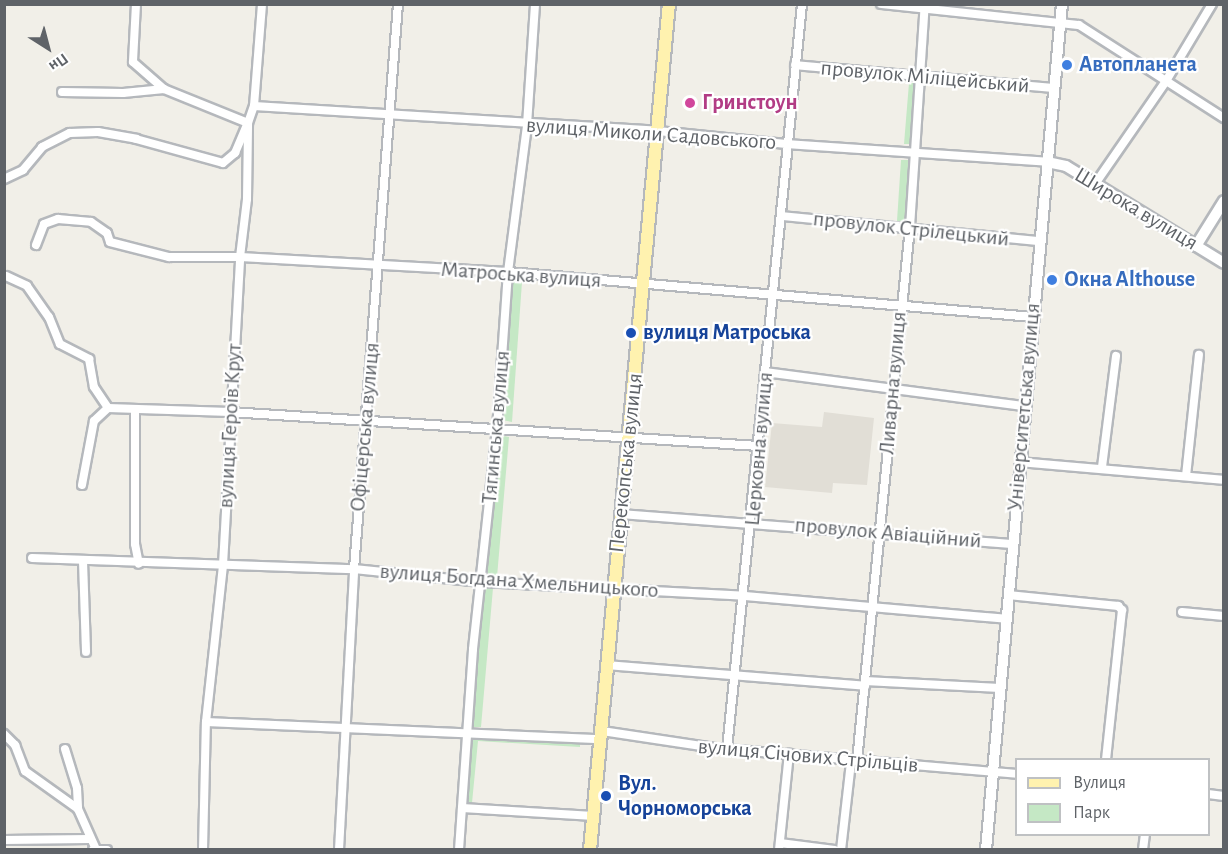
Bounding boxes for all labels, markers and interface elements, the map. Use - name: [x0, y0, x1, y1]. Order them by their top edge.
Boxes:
- north arrow: [18, 18, 78, 78]
- text: Пн: [46, 50, 71, 75]
- place label: Автопланета: [1079, 52, 1197, 78]
- street label: провулок Міліцейський: [819, 55, 1031, 99]
- marker: Автопланета: [1060, 58, 1074, 72]
- place label: Гринстоун: [702, 90, 798, 116]
- marker: Гринстоун: [683, 96, 697, 110]
- street label: вулиця Миколи Садовського: [525, 112, 777, 156]
- street label: Широка вулиця: [1069, 162, 1203, 256]
- street label: провулок Стрілецький: [812, 206, 1010, 252]
- street label: Матроська вулиця: [440, 256, 602, 294]
- place label: Окна Althouse: [1064, 267, 1195, 293]
- marker: Окна Althouse: [1045, 273, 1059, 287]
- street label: Університетська вулиця: [1002, 302, 1046, 512]
- street label: Ливарна вулиця: [874, 310, 912, 456]
- place label: вулиця Матроська: [643, 320, 811, 346]
- marker: вулиця Матроська: [624, 326, 638, 340]
- street label: Офіцерська вулиця: [344, 341, 386, 513]
- street label: вулиця Героїв Крут: [213, 343, 247, 509]
- street label: Тягинська вулиця: [476, 349, 516, 505]
- street label: Церковна вулиця: [739, 371, 779, 527]
- street label: Перекопська вулиця: [603, 372, 649, 554]
- street label: провулок Авіаційний: [794, 512, 982, 554]
- street label: вулиця Богдана Хмельницького: [379, 558, 659, 604]
- street label: вулиця Січових Стрільців: [697, 733, 919, 779]
- legend: [1015, 758, 1210, 836]
- place label: Вул. Чорноморська: [618, 770, 752, 822]
- text: Вулиця: [1073, 774, 1126, 792]
- marker: Вул. Чорноморська: [599, 789, 613, 803]
- text: Парк: [1073, 804, 1110, 822]

